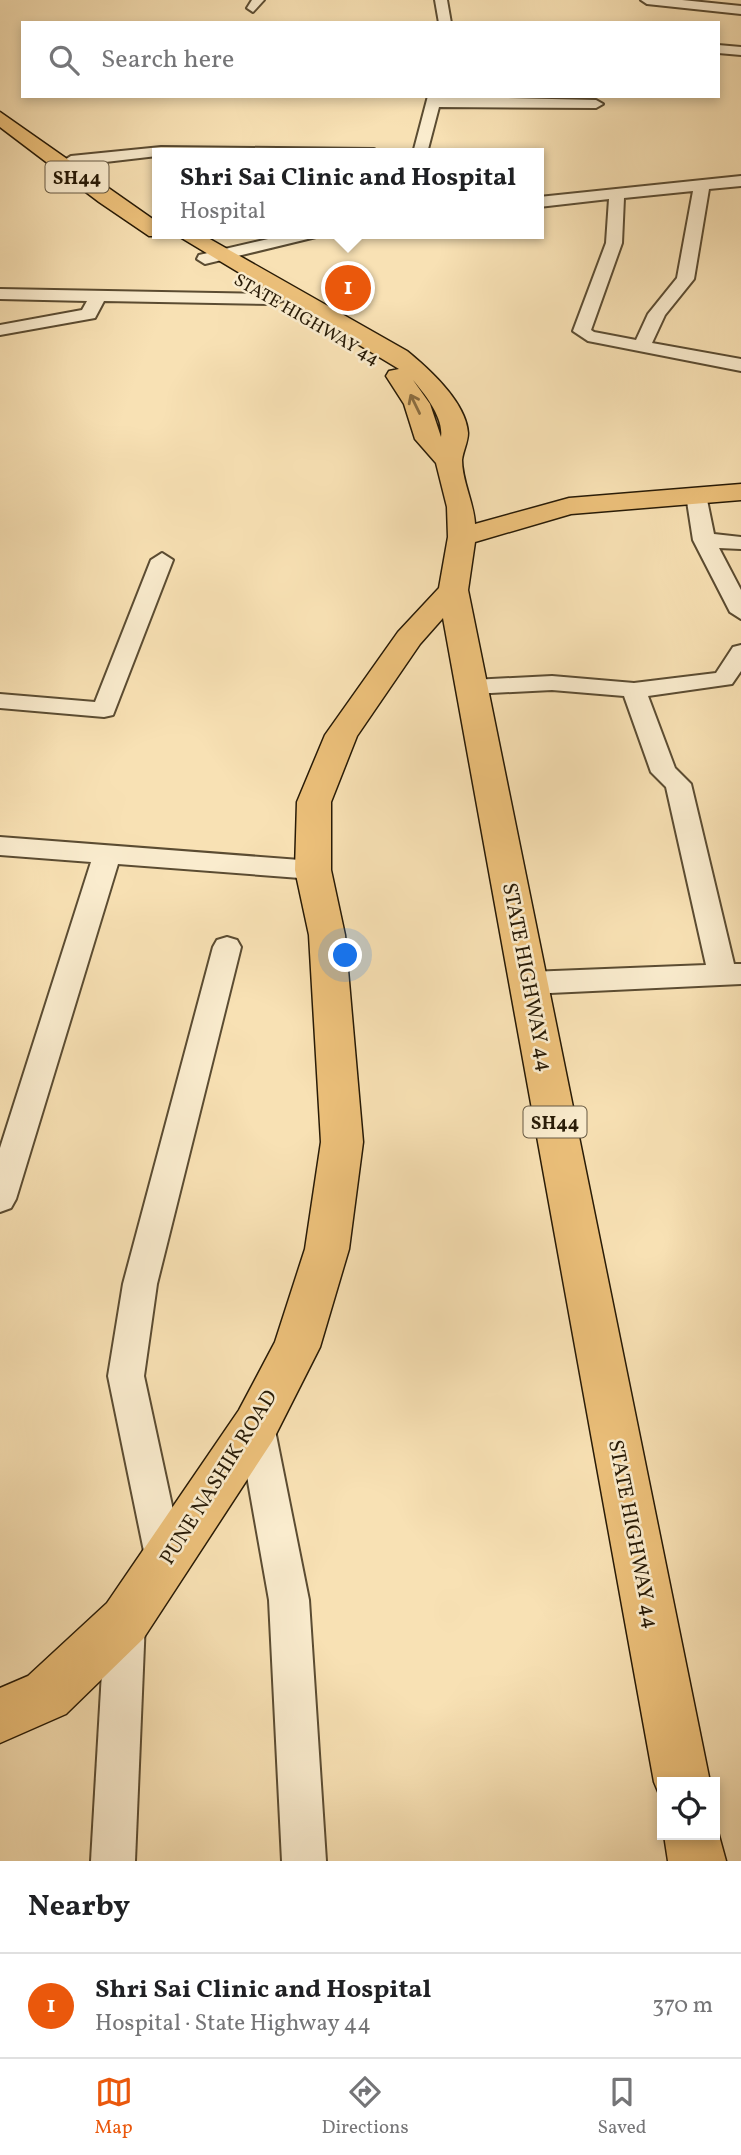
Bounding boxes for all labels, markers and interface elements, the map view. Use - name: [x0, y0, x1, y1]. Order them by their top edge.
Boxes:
- search box: [21, 21, 720, 98]
- icon: search: [45, 41, 83, 79]
- text: Search here: [101, 42, 234, 78]
- popup: [152, 148, 544, 239]
- text: Shri Sai Clinic and Hospital: [180, 160, 516, 196]
- road number: SH44: [46, 162, 108, 192]
- text: Hospital: [180, 196, 266, 228]
- pin: 1: [325, 262, 371, 314]
- street label: STATE HIGHWAY 44: [229, 268, 384, 372]
- one-way arrow: [408, 394, 421, 415]
- street label: STATE HIGHWAY 44: [494, 880, 559, 1074]
- your location: [328, 938, 362, 972]
- road number: SH44: [524, 1106, 586, 1138]
- street label: PUNE NASHIK ROAD: [154, 1385, 285, 1571]
- street label: STATE HIGHWAY 44: [600, 1437, 665, 1631]
- map controls: [657, 1777, 720, 1840]
- button: locate: [657, 1777, 720, 1840]
- text: Nearby: [28, 1886, 130, 1928]
- text: Shri Sai Clinic and Hospital: [95, 1972, 431, 2008]
- text: 1: [46, 1990, 56, 2022]
- text: 370 m: [652, 1990, 713, 2022]
- text: Hospital · State Highway 44: [95, 2008, 371, 2040]
- tab: Map: [94, 2073, 133, 2141]
- tab: Directions: [322, 2073, 409, 2141]
- tab: Saved: [598, 2073, 646, 2141]

